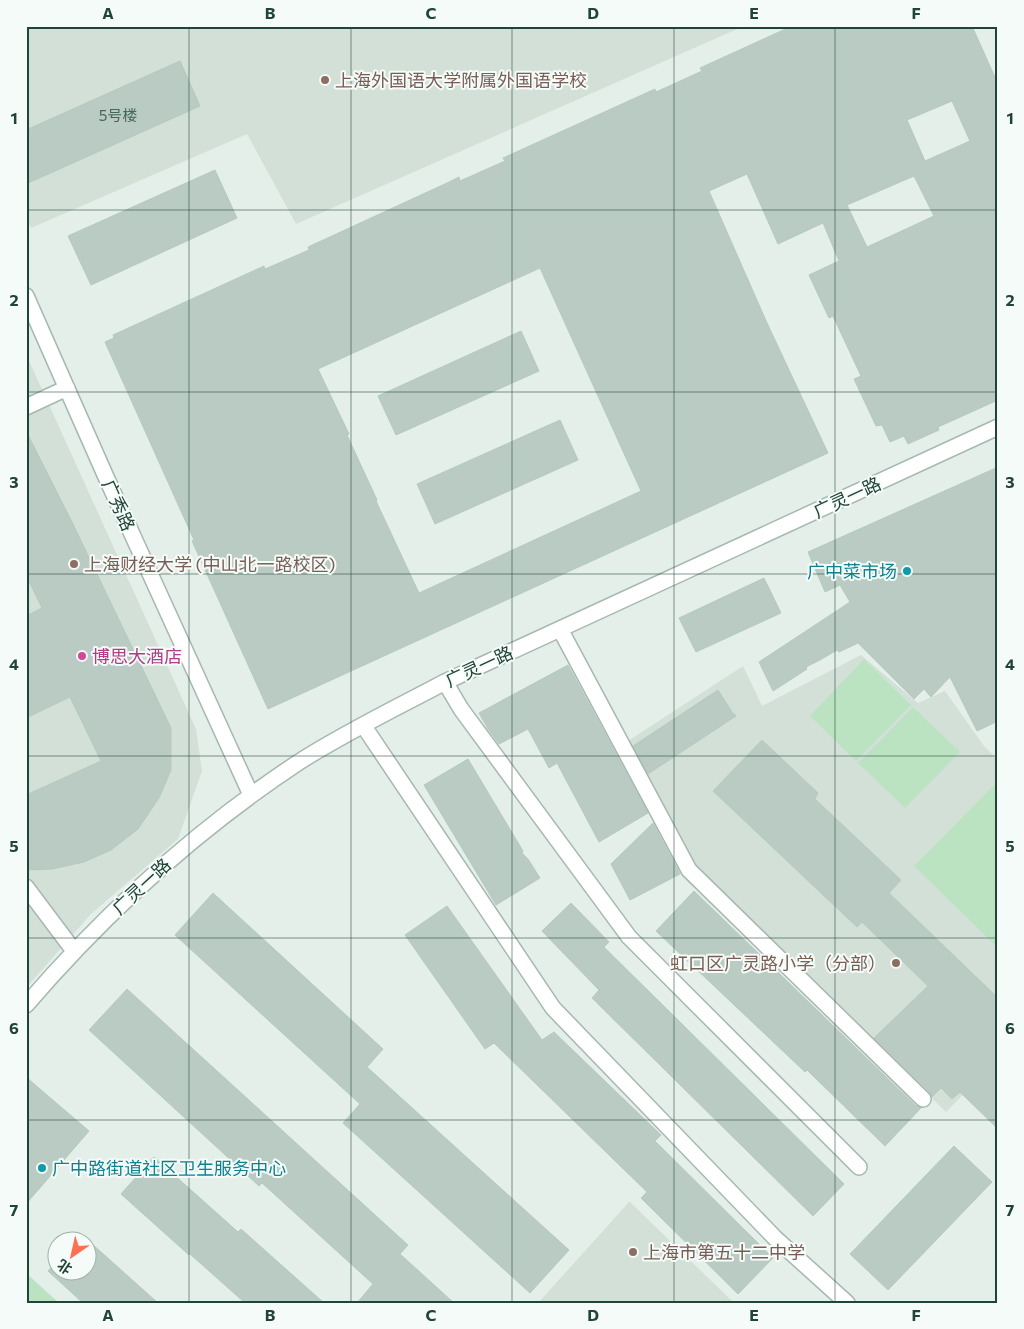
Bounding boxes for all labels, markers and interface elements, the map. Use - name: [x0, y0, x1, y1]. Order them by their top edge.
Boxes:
- text: A: [102, 3, 114, 22]
- text: B: [265, 3, 276, 22]
- text: C: [426, 3, 437, 22]
- text: D: [587, 3, 599, 22]
- text: E: [749, 3, 759, 22]
- text: F: [911, 3, 921, 22]
- place label: 上海外国语大学附属外国语学校: [335, 69, 587, 91]
- marker: 上海外国语大学附属外国语学校: [319, 74, 331, 86]
- house number: 5号楼: [99, 106, 137, 124]
- text: 1: [10, 108, 18, 127]
- text: 1: [1006, 108, 1014, 127]
- text: 2: [9, 290, 19, 309]
- text: 2: [1005, 290, 1015, 309]
- text: 3: [9, 472, 19, 491]
- street label: 广灵一路: [810, 472, 884, 522]
- text: 3: [1005, 472, 1015, 491]
- street label: 广秀路: [98, 476, 140, 534]
- place label: 上海财经大学 (中山北一路校区): [84, 553, 335, 575]
- marker: 上海财经大学 (中山北一路校区): [68, 558, 80, 570]
- place label: 广中菜市场: [807, 560, 897, 582]
- marker: 广中菜市场: [901, 565, 913, 577]
- street label: 广灵一路: [442, 641, 516, 691]
- place label: 博思大酒店: [92, 645, 182, 667]
- marker: 博思大酒店: [76, 650, 88, 662]
- text: 4: [9, 654, 19, 673]
- text: 4: [1005, 654, 1015, 673]
- text: 5: [9, 836, 19, 855]
- text: 5: [1005, 836, 1015, 855]
- street label: 广灵一路: [107, 853, 175, 919]
- place label: 虹口区广灵路小学（分部）: [670, 952, 886, 974]
- marker: 虹口区广灵路小学（分部）: [890, 957, 902, 969]
- text: 6: [9, 1018, 19, 1037]
- text: 6: [1005, 1018, 1015, 1037]
- place label: 广中路街道社区卫生服务中心: [52, 1157, 286, 1179]
- marker: 广中路街道社区卫生服务中心: [36, 1162, 48, 1174]
- text: 7: [10, 1200, 19, 1219]
- text: 7: [1006, 1200, 1015, 1219]
- north arrow: [48, 1232, 98, 1282]
- place label: 上海市第五十二中学: [643, 1241, 805, 1263]
- marker: 上海市第五十二中学: [627, 1246, 639, 1258]
- text: 北: [54, 1256, 75, 1278]
- text: A: [102, 1305, 114, 1324]
- text: B: [265, 1305, 276, 1324]
- text: C: [426, 1305, 437, 1324]
- text: D: [587, 1305, 599, 1324]
- text: E: [749, 1305, 759, 1324]
- text: F: [911, 1305, 921, 1324]

